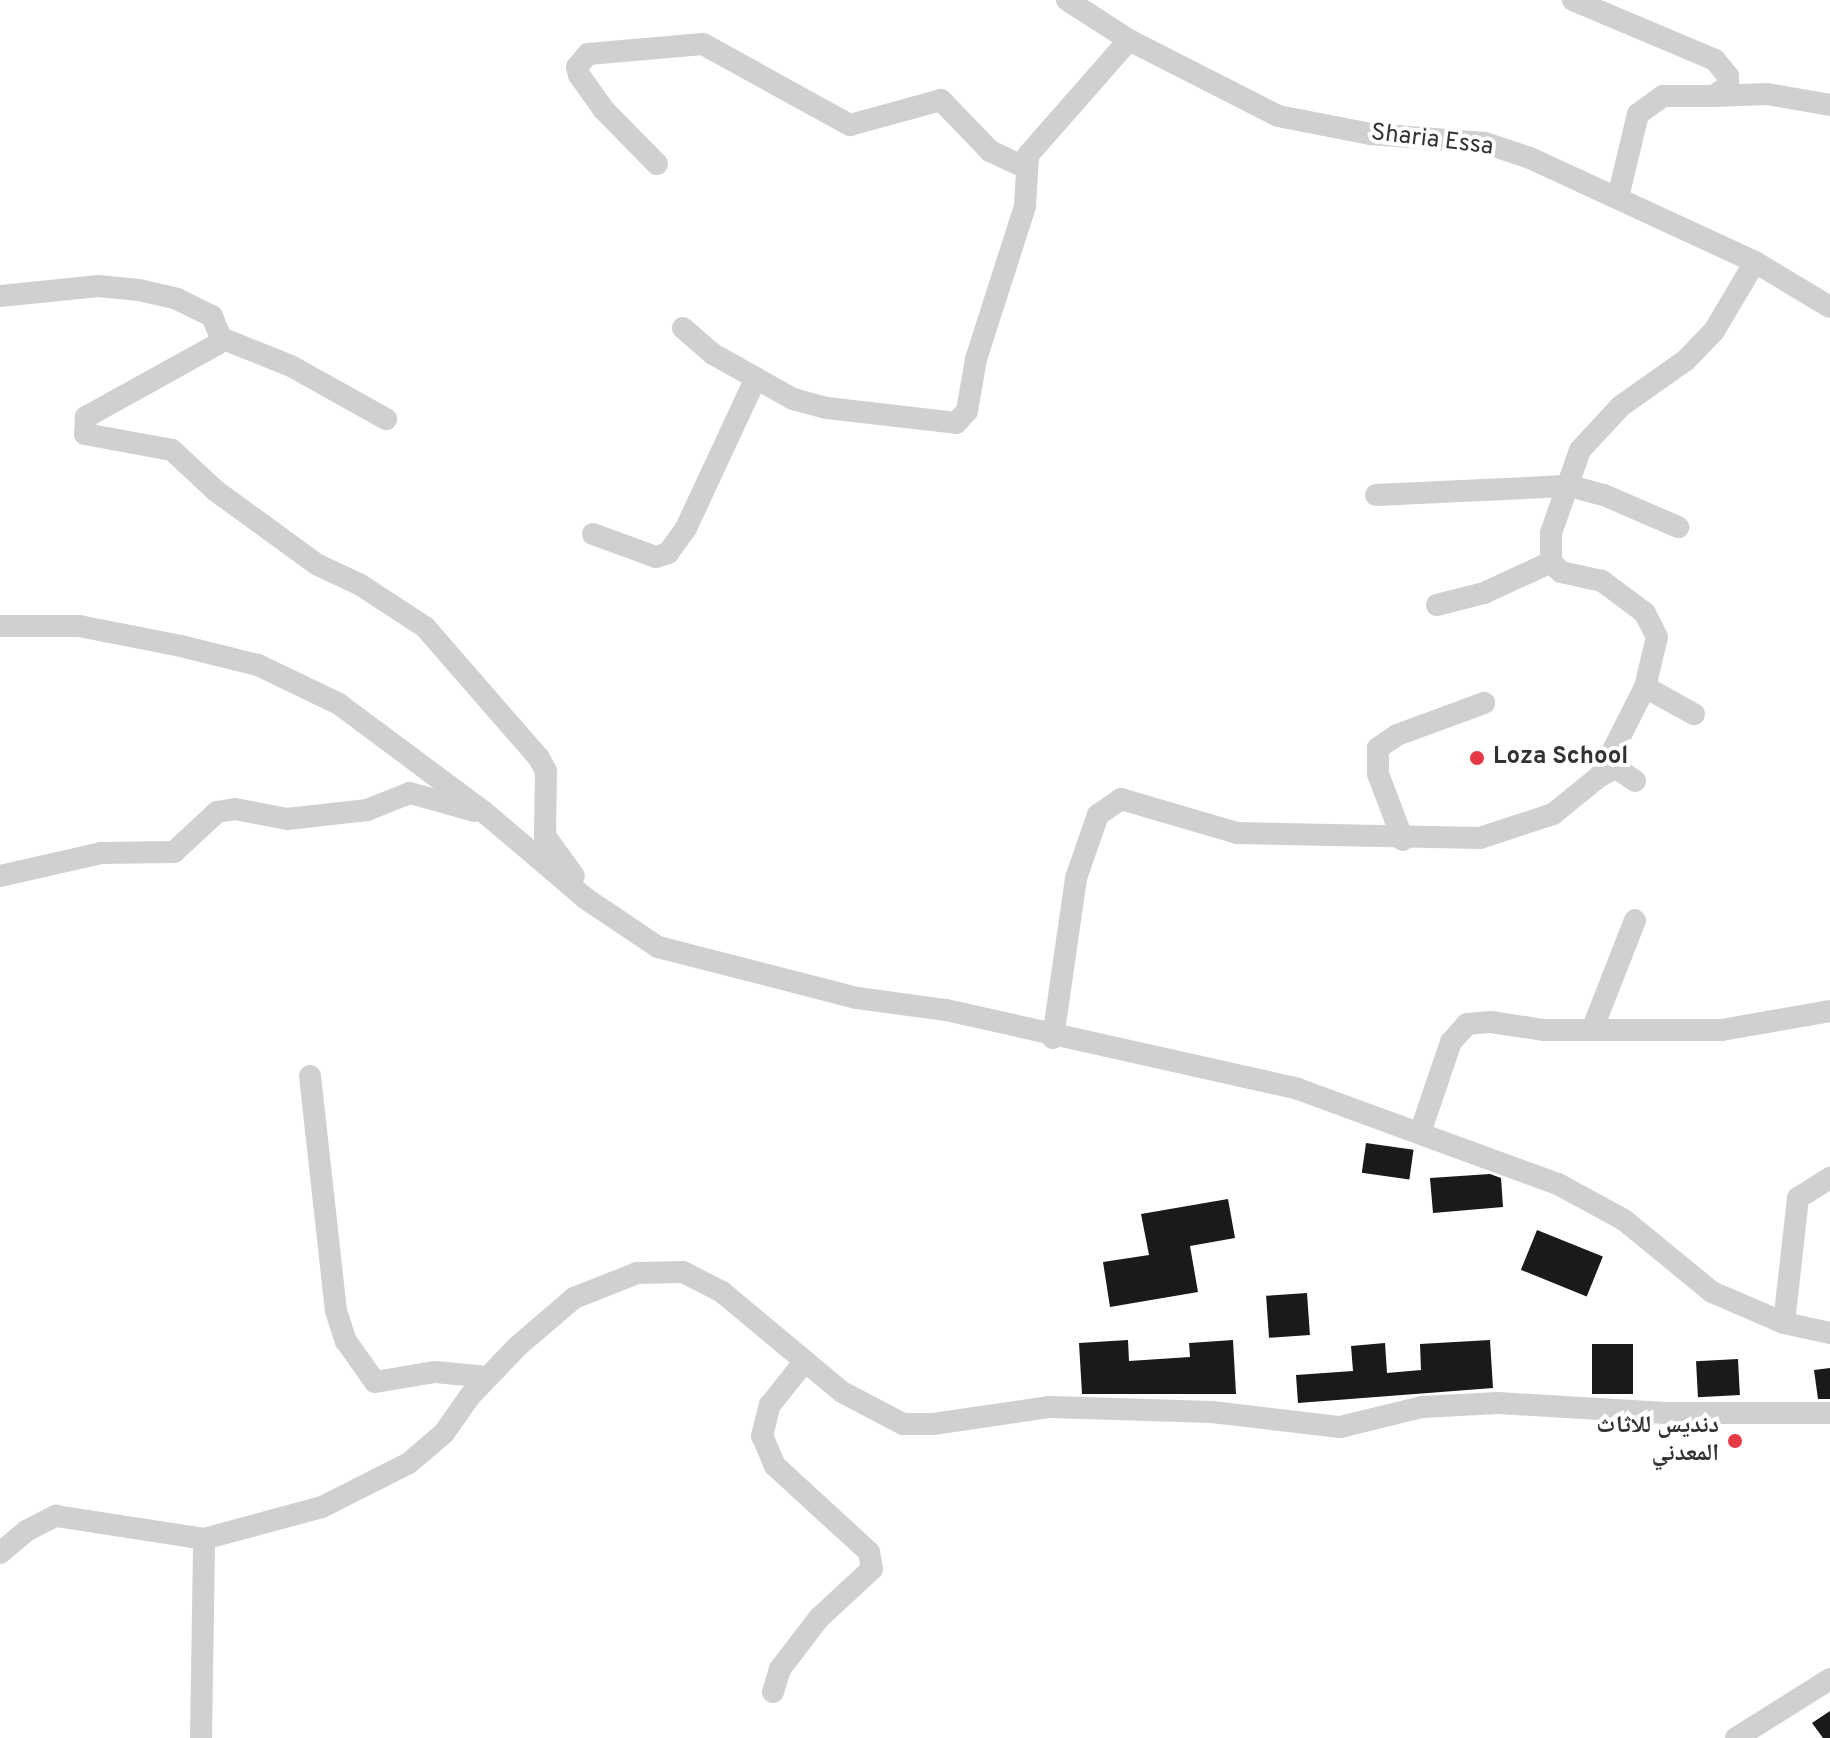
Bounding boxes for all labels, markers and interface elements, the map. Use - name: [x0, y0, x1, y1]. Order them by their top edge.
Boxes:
- street label: Sharia Essa: [1369, 119, 1495, 163]
- place label: Loza School: [1493, 744, 1628, 772]
- marker: Loza School: [1468, 749, 1486, 767]
- place label: دنديس للاثاث المعدني: [1596, 1413, 1719, 1469]
- marker: دنديس للاثاث المعدني: [1726, 1432, 1744, 1450]

